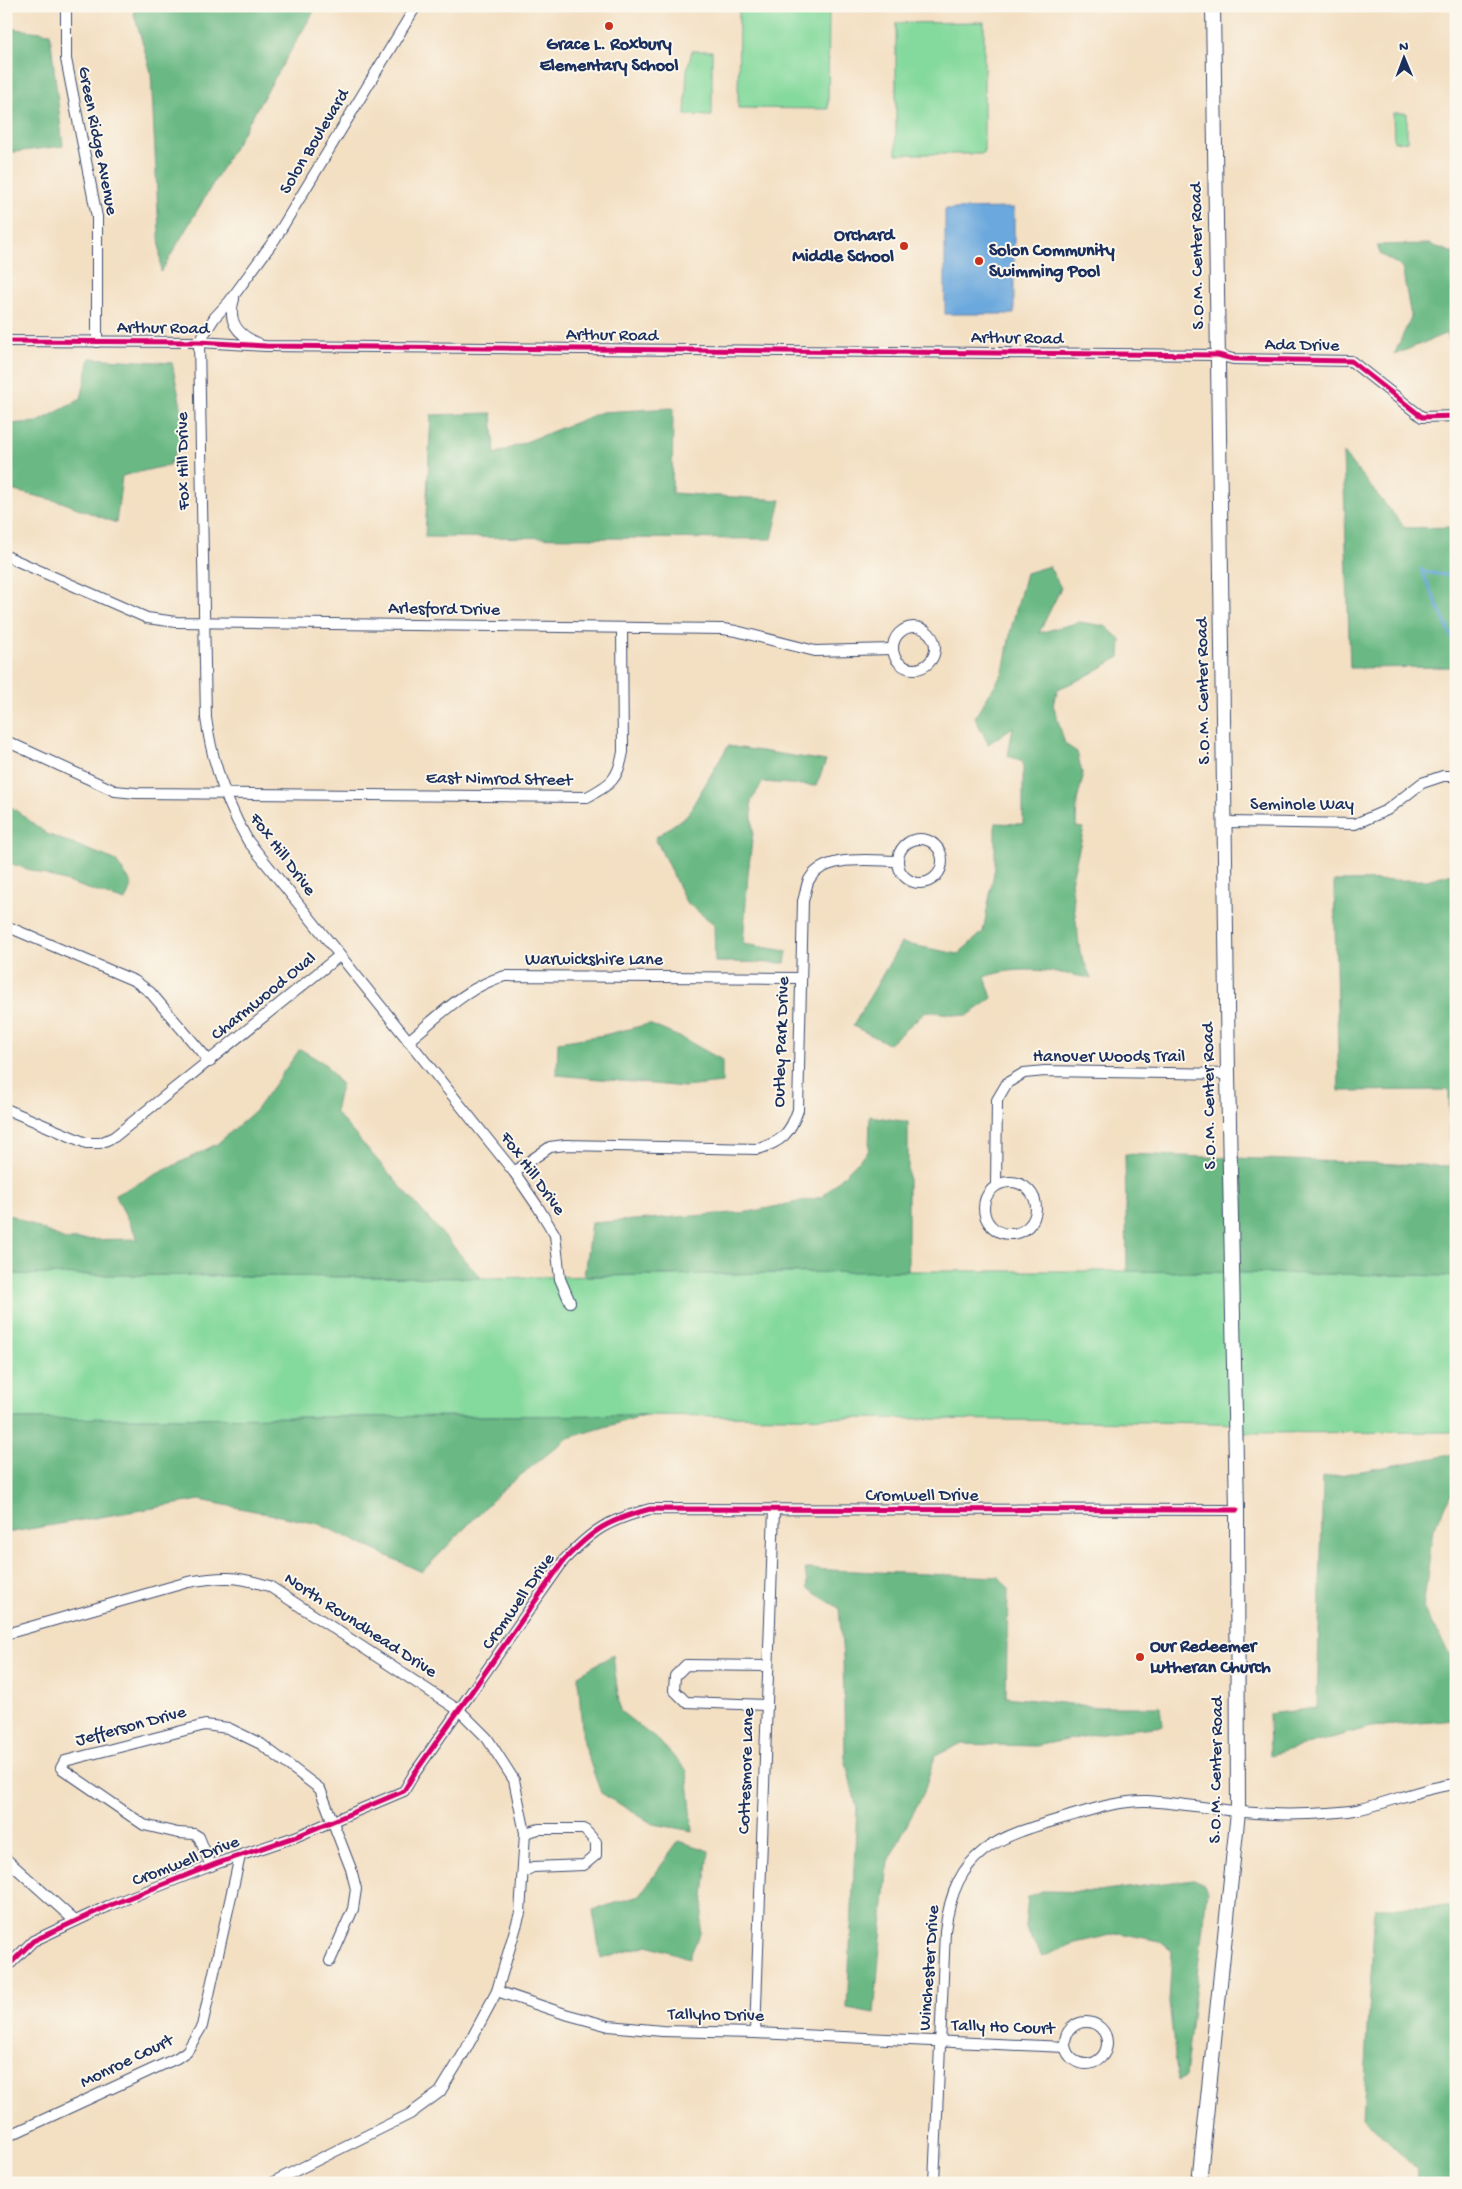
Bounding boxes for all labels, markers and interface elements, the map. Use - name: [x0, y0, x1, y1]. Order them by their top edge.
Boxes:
- marker: Grace L. Roxbury Elementary School: [603, 20, 615, 32]
- north arrow: [1380, 32, 1430, 82]
- place label: Grace L. Roxbury Elementary School: [540, 35, 678, 77]
- text: N: [1399, 39, 1409, 56]
- street label: Green Ridge Avenue: [72, 65, 122, 218]
- street label: Solon Boulevard: [275, 84, 355, 198]
- street label: S.O.M. Center Road: [1186, 181, 1210, 330]
- place label: Orchard Middle School: [792, 226, 896, 268]
- marker: Orchard Middle School: [898, 240, 910, 252]
- place label: Solon Community Swimming Pool: [989, 241, 1115, 283]
- marker: Solon Community Swimming Pool: [973, 255, 985, 267]
- street label: Arthur Road: [117, 318, 211, 340]
- street label: Arthur Road: [566, 325, 660, 347]
- street label: Arthur Road: [971, 328, 1065, 350]
- street label: Ada Drive: [1264, 335, 1340, 357]
- street label: Fox Hill Drive: [173, 411, 195, 511]
- street label: Arlesford Drive: [388, 599, 501, 621]
- street label: S.O.M. Center Road: [1192, 616, 1216, 765]
- street label: East Nimrod Street: [426, 768, 574, 792]
- street label: Seminole Way: [1250, 795, 1354, 816]
- street label: Fox Hill Drive: [244, 809, 320, 901]
- street label: Charmwood Oval: [207, 948, 321, 1046]
- street label: Warwickshire Lane: [525, 950, 664, 971]
- street label: Outley Park Drive: [769, 976, 795, 1108]
- street label: S.O.M. Center Road: [1198, 1021, 1222, 1170]
- street label: Hanover Woods Trail: [1033, 1047, 1185, 1068]
- street label: Fox Hill Drive: [494, 1127, 570, 1220]
- street label: Cromwell Drive: [866, 1486, 979, 1507]
- street label: Cromwell Drive: [478, 1549, 560, 1654]
- street label: North Roundhead Drive: [280, 1569, 441, 1684]
- place label: Our Redeemer Lutheran Church: [1150, 1637, 1271, 1679]
- marker: Our Redeemer Lutheran Church: [1134, 1651, 1146, 1663]
- street label: S.O.M. Center Road: [1205, 1695, 1229, 1844]
- street label: Jefferson Drive: [73, 1702, 189, 1752]
- street label: Cottesmore Lane: [734, 1707, 760, 1834]
- street label: Cromwell Drive: [130, 1832, 243, 1892]
- street label: Winchester Drive: [915, 1904, 945, 2032]
- street label: Tallyho Drive: [667, 2005, 765, 2027]
- street label: Tally Ho Court: [950, 2016, 1057, 2040]
- street label: Monroe Court: [77, 2030, 178, 2094]

